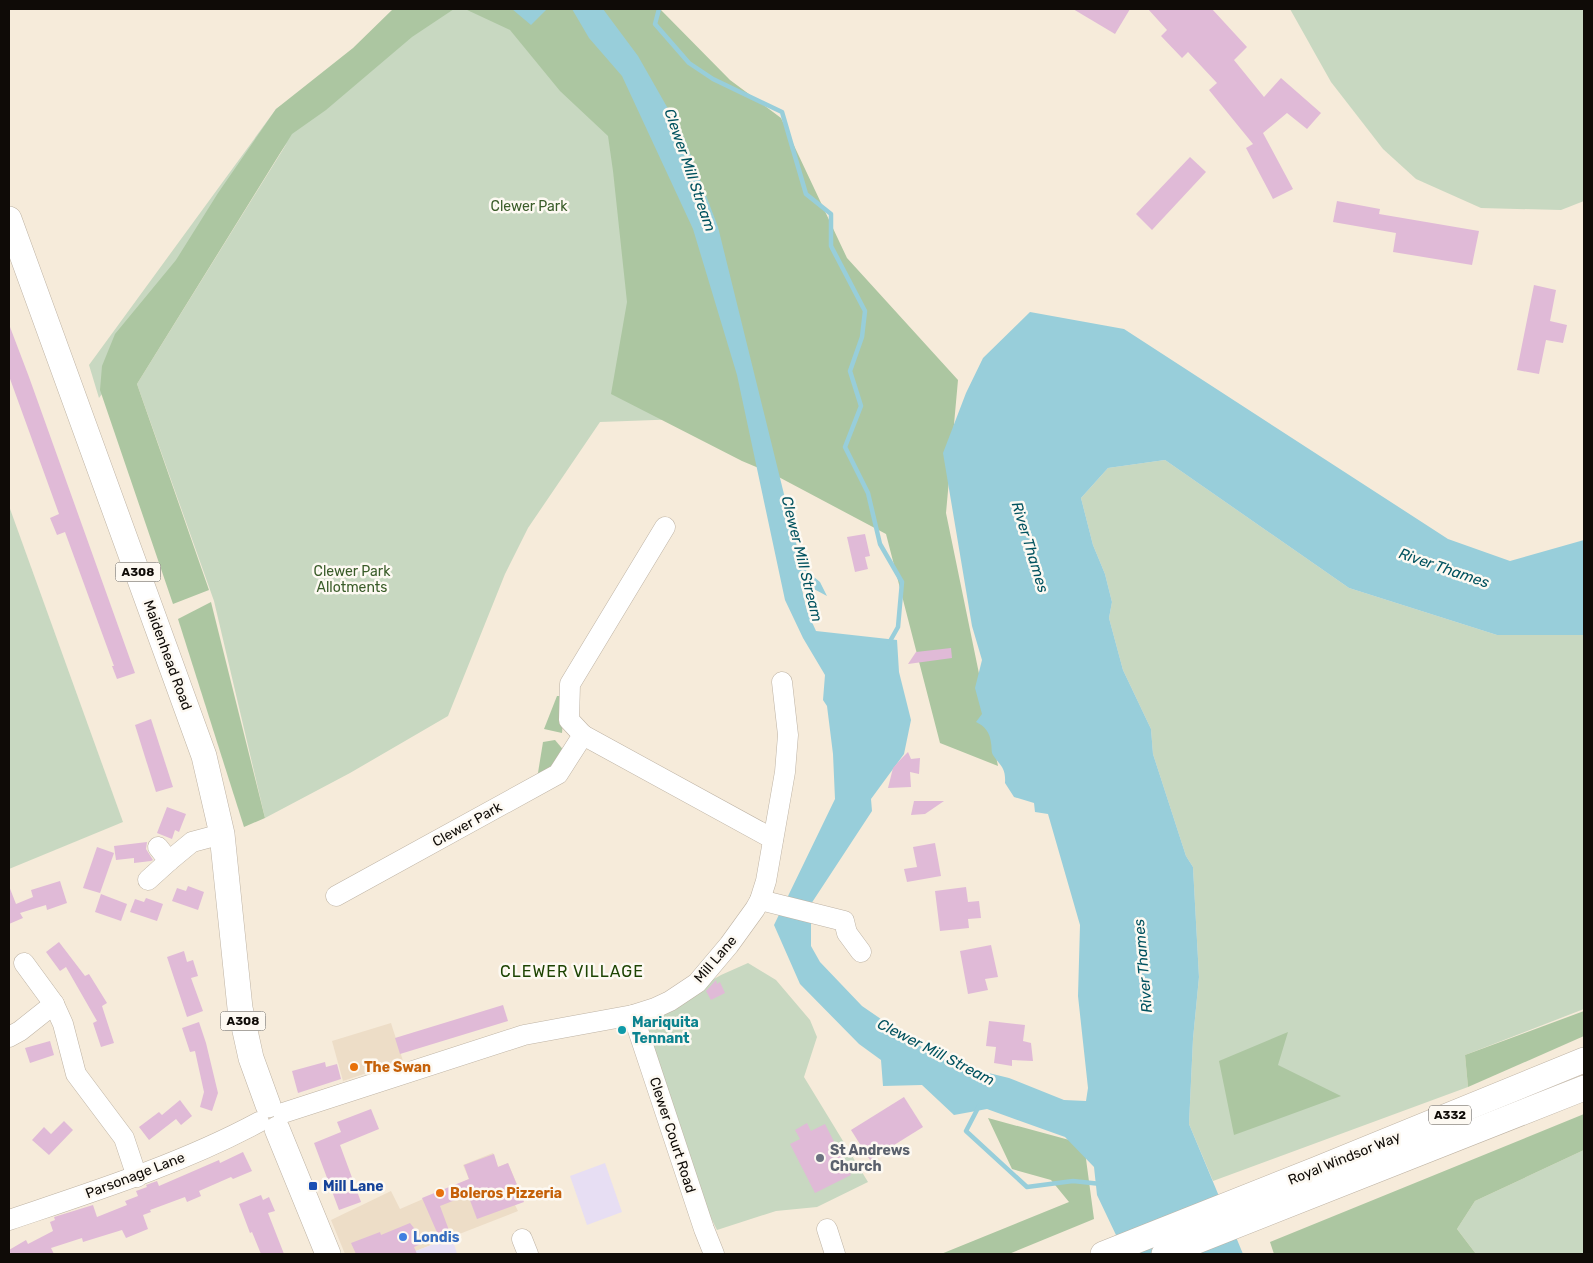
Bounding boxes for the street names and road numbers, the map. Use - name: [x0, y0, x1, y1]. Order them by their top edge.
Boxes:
- road number: A308: [116, 562, 160, 582]
- street label: Maidenhead Road: [140, 598, 195, 713]
- street label: Clewer Park: [430, 798, 506, 850]
- street label: Mill Lane: [690, 932, 740, 986]
- road number: A308: [220, 1011, 266, 1030]
- street label: Clewer Court Road: [646, 1075, 699, 1195]
- road number: A332: [1429, 1106, 1471, 1124]
- street label: Royal Windsor Way: [1286, 1128, 1403, 1189]
- street label: Parsonage Lane: [83, 1149, 187, 1202]

